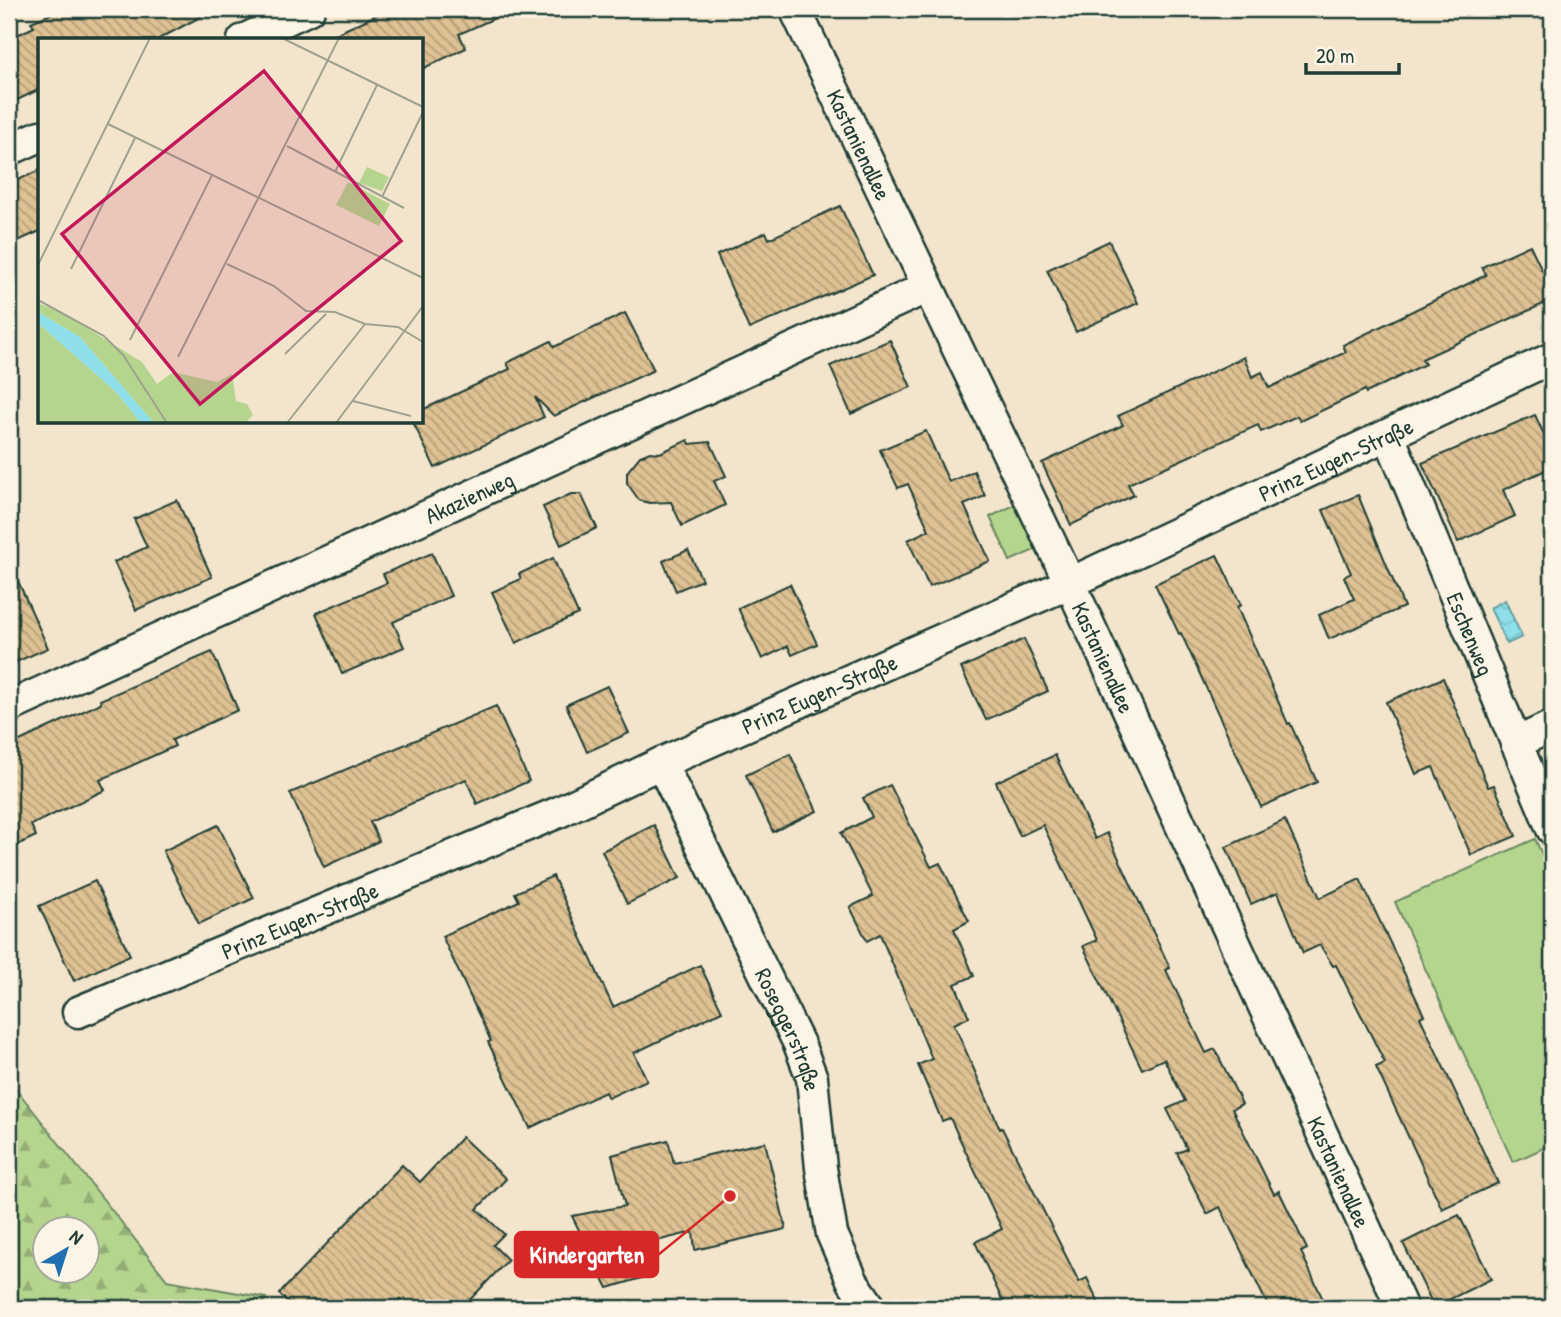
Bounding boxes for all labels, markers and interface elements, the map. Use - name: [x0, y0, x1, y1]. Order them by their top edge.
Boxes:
- scale bar: [1306, 32, 1398, 76]
- inset map: [38, 38, 424, 424]
- text: 20 m: [1316, 41, 1354, 70]
- street label: Kastanienallee: [820, 84, 900, 205]
- street label: Prinz Eugen-Straße: [1253, 410, 1418, 508]
- street label: Akazienweg: [420, 463, 519, 530]
- street label: Eschenweg: [1440, 587, 1502, 680]
- street label: Kastanienallee: [1065, 596, 1143, 718]
- street label: Prinz Eugen-Straße: [737, 646, 902, 741]
- street label: Prinz Eugen-Straße: [217, 874, 383, 966]
- street label: Roseggerstraße: [748, 962, 829, 1092]
- street label: Kastanienallee: [1301, 1111, 1379, 1232]
- north arrow: [32, 1216, 102, 1286]
- text: N: [65, 1224, 89, 1250]
- callout: Kindergarten: [515, 1232, 658, 1277]
- text: Kindergarten: [530, 1238, 645, 1271]

